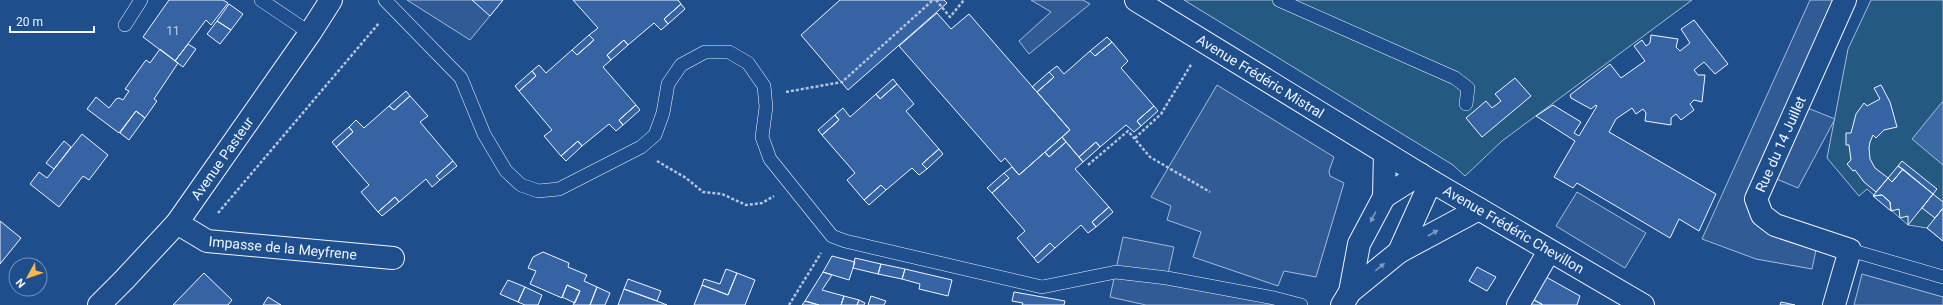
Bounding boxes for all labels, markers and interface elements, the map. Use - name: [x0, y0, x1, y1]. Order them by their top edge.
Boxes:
- scale bar: [10, 8, 94, 34]
- text: 20 m: [16, 15, 43, 29]
- house number: 11: [166, 24, 180, 38]
- street label: Avenue Frédéric Mistral: [1194, 31, 1327, 121]
- street label: Rue du 14 Juillet: [1752, 93, 1809, 194]
- street label: Avenue Pasteur: [188, 114, 257, 203]
- street label: Avenue Frédéric Chevillon: [1441, 182, 1587, 277]
- one-way arrow: [1370, 211, 1376, 223]
- one-way arrow: [1427, 229, 1439, 236]
- street label: Impasse de la Meyfrene: [208, 233, 357, 263]
- north arrow: [8, 257, 48, 297]
- one-way arrow: [1375, 263, 1386, 272]
- text: N: [13, 276, 28, 290]

